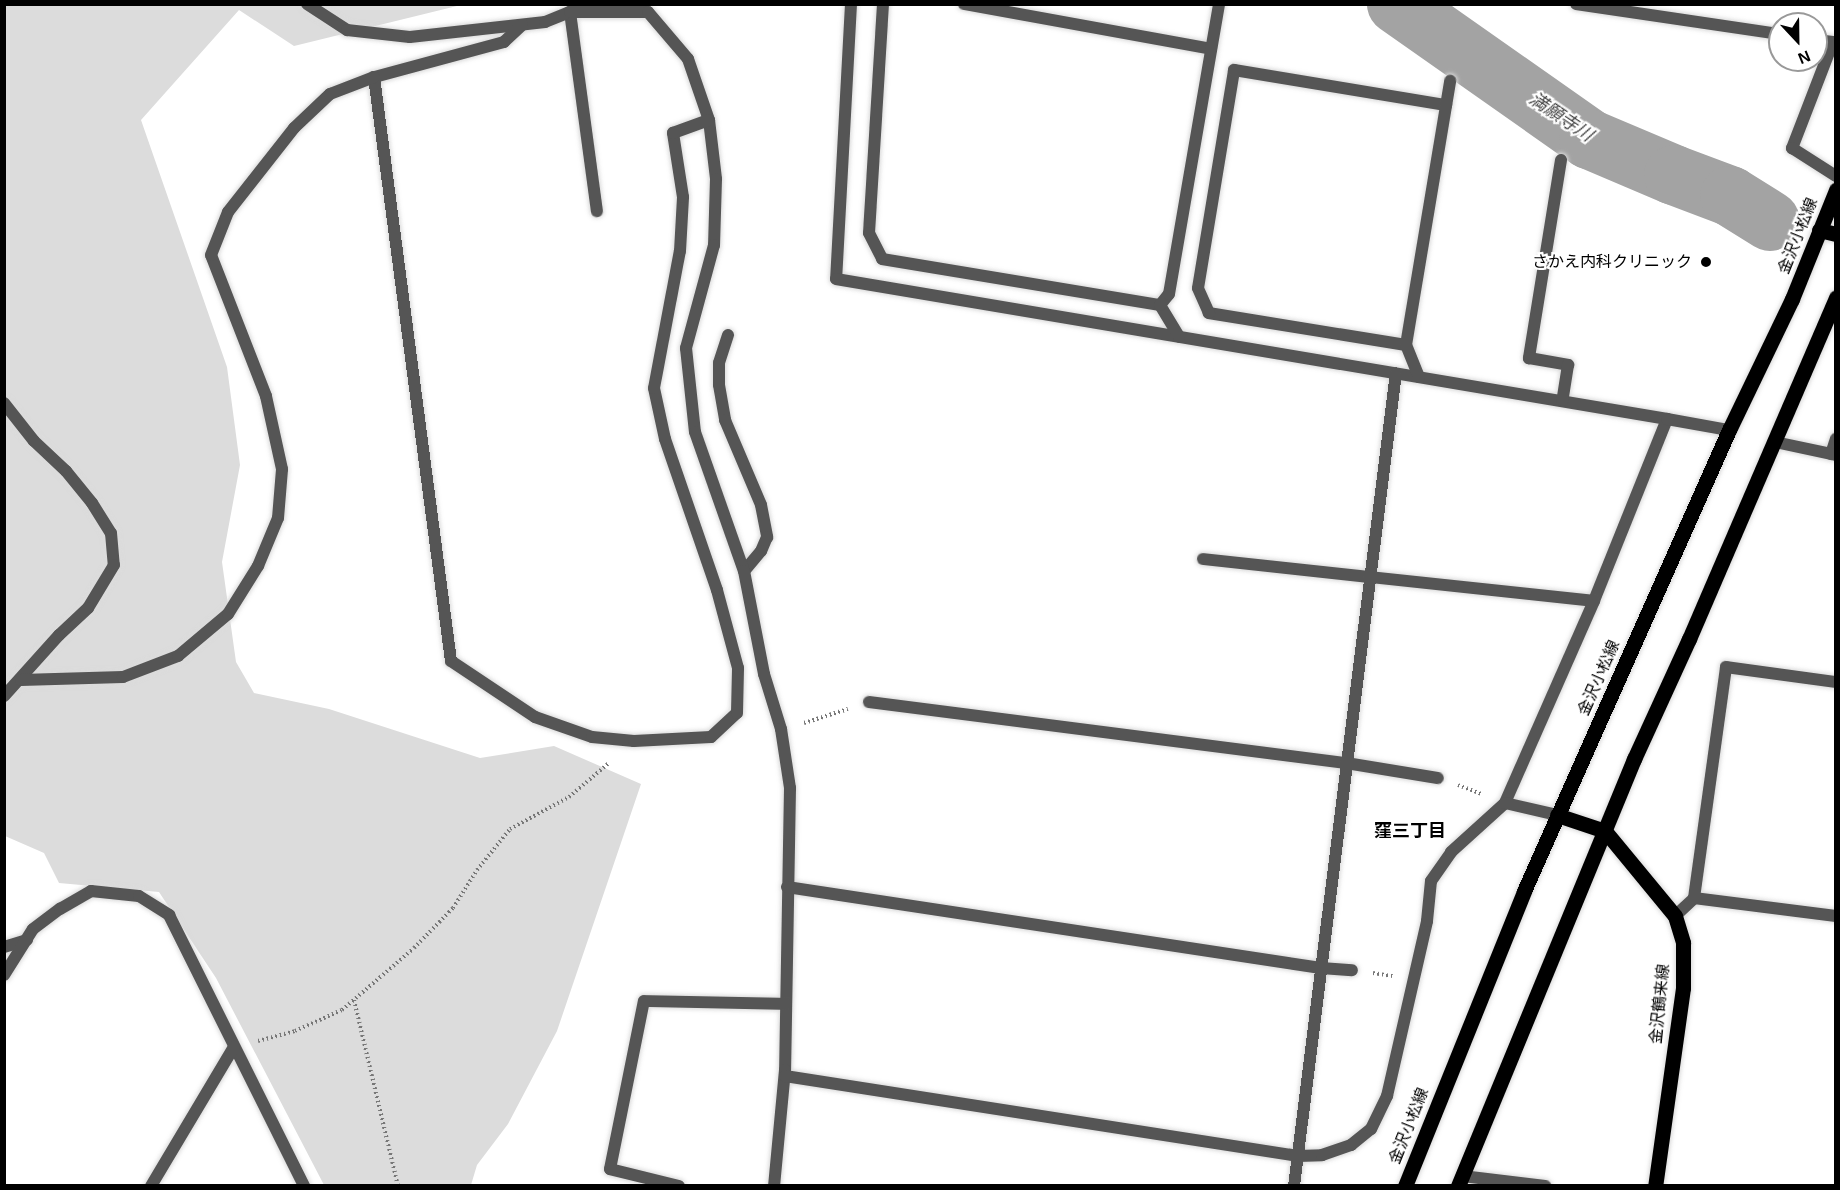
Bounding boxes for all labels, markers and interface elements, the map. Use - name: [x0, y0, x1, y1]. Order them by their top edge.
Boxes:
- north arrow: [1768, 12, 1828, 72]
- text: N: [1796, 47, 1813, 67]
- water label: 満願寺川: [1525, 88, 1597, 146]
- street label: 金沢小松線: [1774, 195, 1822, 277]
- place label: さかえ内科クリニック: [1532, 252, 1692, 272]
- marker: さかえ内科クリニック: [1697, 253, 1715, 271]
- street label: 金沢小松線: [1574, 638, 1624, 718]
- district label: 窪三丁目: [1374, 820, 1446, 842]
- street label: 金沢鶴来線: [1646, 963, 1674, 1045]
- street label: 金沢小松線: [1385, 1085, 1433, 1167]

